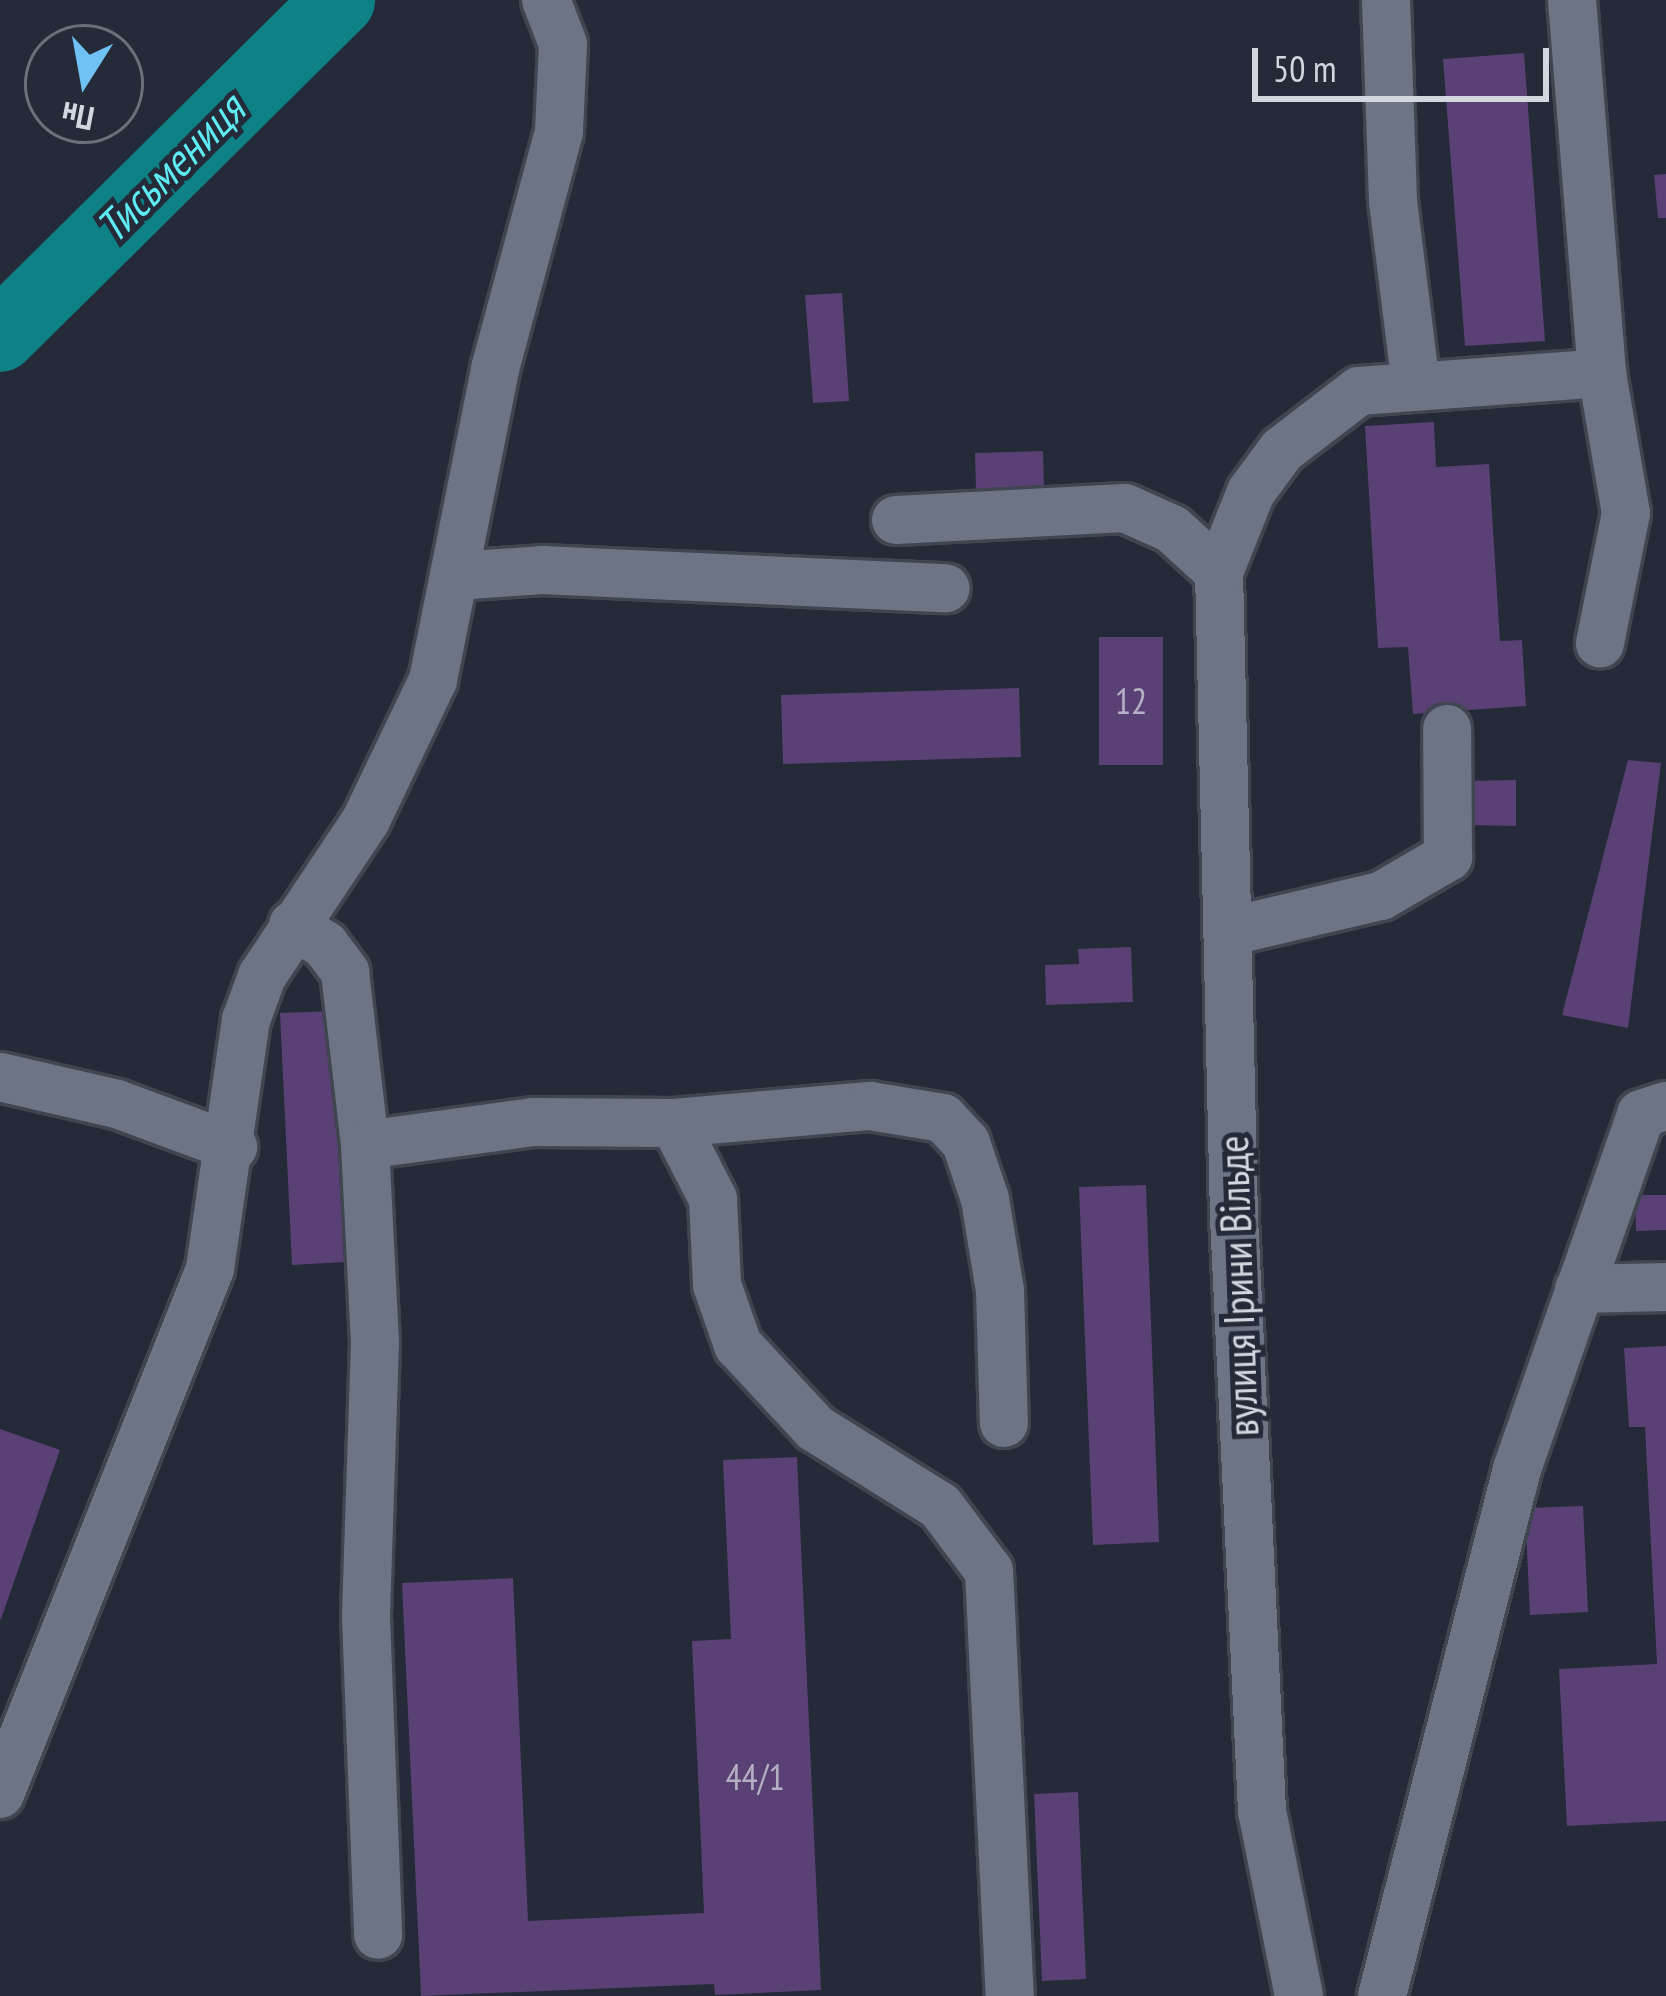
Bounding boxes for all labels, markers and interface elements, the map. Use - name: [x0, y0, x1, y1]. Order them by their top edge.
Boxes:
- north arrow: [24, 24, 144, 144]
- scale bar: [1258, 24, 1555, 98]
- text: 50 m: [1273, 45, 1336, 92]
- water label: Тисьмениця: [85, 83, 255, 253]
- text: Пн: [58, 93, 97, 141]
- house number: 12: [1115, 679, 1147, 723]
- street label: вулиця Ірини Вільде: [1208, 1135, 1268, 1437]
- house number: 44/1: [725, 1755, 785, 1799]

